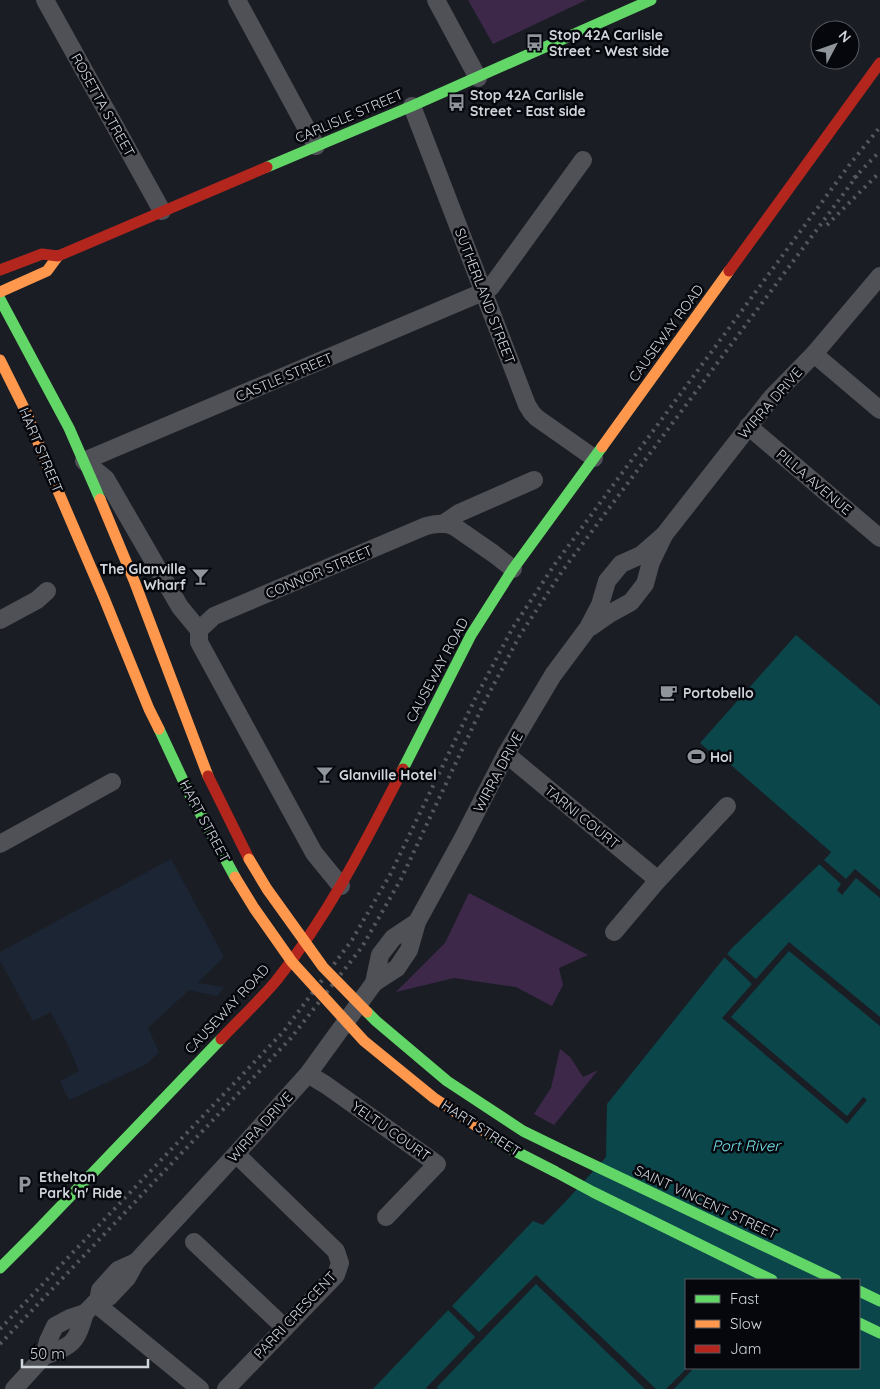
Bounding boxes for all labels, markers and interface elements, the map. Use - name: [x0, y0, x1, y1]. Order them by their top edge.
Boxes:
- north arrow: [810, 20, 860, 70]
- place label: Stop 42A Carlisle Street - West side: [549, 26, 669, 60]
- text: N: [835, 27, 855, 46]
- bus stop icon: Stop 42A Carlisle Street - West side: [525, 33, 545, 53]
- street label: ROSETTA STREET: [67, 50, 139, 160]
- street label: CARLISLE STREET: [292, 85, 406, 147]
- place label: Stop 42A Carlisle Street - East side: [470, 86, 586, 120]
- bus stop icon: Stop 42A Carlisle Street - East side: [446, 93, 466, 113]
- street label: SUTHERLAND STREET: [451, 225, 519, 367]
- street label: CAUSEWAY ROAD: [625, 281, 707, 385]
- street label: CASTLE STREET: [233, 348, 335, 406]
- street label: WIRRA DRIVE: [734, 364, 806, 442]
- street label: HART STREET: [15, 405, 67, 495]
- street label: PILLA AVENUE: [773, 445, 855, 519]
- street label: CONNOR STREET: [263, 541, 375, 603]
- place label: The Glanville Wharf: [99, 560, 187, 594]
- bar icon: The Glanville Wharf: [190, 567, 210, 587]
- street label: CAUSEWAY ROAD: [402, 615, 472, 725]
- cafe icon: Portobello: [659, 683, 679, 703]
- place label: Portobello: [683, 684, 754, 702]
- street label: WIRRA DRIVE: [469, 728, 527, 815]
- sports icon: Hoi: [686, 747, 706, 767]
- place label: Hoi: [710, 748, 732, 766]
- bar icon: Glanville Hotel: [315, 765, 335, 785]
- place label: Glanville Hotel: [339, 766, 437, 784]
- street label: HART STREET: [176, 777, 234, 865]
- street label: TARNI COURT: [541, 781, 623, 853]
- street label: CAUSEWAY ROAD: [181, 960, 273, 1058]
- street label: WIRRA DRIVE: [224, 1088, 296, 1166]
- street label: HART STREET: [438, 1096, 524, 1160]
- street label: YELTU COURT: [348, 1097, 434, 1165]
- water label: Port River: [712, 1136, 782, 1155]
- street label: SAINT VINCENT STREET: [632, 1161, 780, 1243]
- place label: Ethelton Park 'n' Ride: [39, 1168, 122, 1202]
- parking icon: Ethelton Park 'n' Ride: [15, 1175, 35, 1195]
- street label: PARRI CRESCENT: [250, 1268, 340, 1362]
- legend: [685, 1279, 860, 1369]
- text: Fast: [730, 1289, 759, 1308]
- text: Slow: [730, 1314, 762, 1333]
- scale bar: [22, 1336, 149, 1368]
- text: Jam: [730, 1339, 761, 1358]
- text: 50 m: [30, 1344, 65, 1363]

